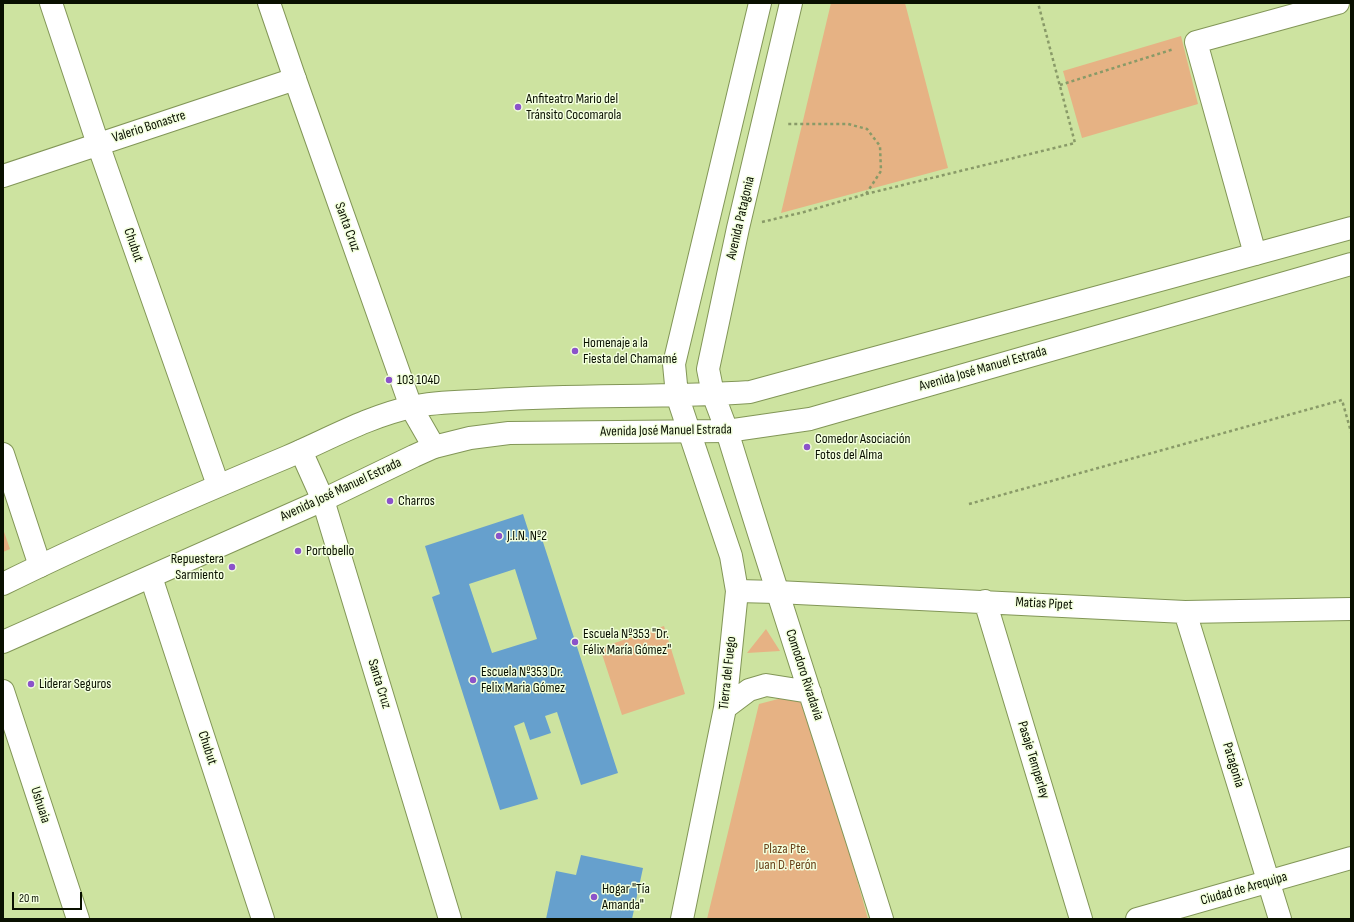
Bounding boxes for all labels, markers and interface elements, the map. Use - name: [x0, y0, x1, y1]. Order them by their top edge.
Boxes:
- place label: Anfiteatro Mario del Tránsito Cocomarola: [526, 91, 621, 124]
- marker: Anfiteatro Mario del Tránsito Cocomarola: [513, 102, 523, 112]
- street label: Valerio Bonastre: [110, 107, 188, 147]
- street label: Avenida Patagonia: [723, 175, 759, 261]
- street label: Santa Cruz: [330, 200, 364, 254]
- street label: Chubut: [119, 226, 147, 264]
- place label: Homenaje a la Fiesta del Chamamé: [583, 335, 677, 368]
- street label: Avenida José Manuel Estrada: [917, 343, 1049, 395]
- marker: Homenaje a la Fiesta del Chamamé: [570, 346, 580, 356]
- place label: 103 104D: [397, 372, 440, 388]
- marker: 103 104D: [384, 375, 394, 385]
- street label: Avenida José Manuel Estrada: [600, 421, 732, 441]
- place label: Comedor Asociación Fotos del Alma: [815, 431, 910, 464]
- marker: Comedor Asociación Fotos del Alma: [802, 442, 812, 452]
- street label: Avenida José Manuel Estrada: [278, 455, 404, 525]
- place label: Charros: [398, 493, 435, 509]
- marker: Charros: [385, 496, 395, 506]
- place label: J.I.N. Nº2: [507, 528, 547, 544]
- marker: J.I.N. Nº2: [494, 531, 504, 541]
- place label: Portobello: [306, 543, 354, 559]
- marker: Portobello: [293, 546, 303, 556]
- place label: Repuestera Sarmiento: [171, 551, 224, 584]
- marker: Repuestera Sarmiento: [227, 562, 237, 572]
- street label: Matias Pipet: [1015, 594, 1073, 614]
- place label: Escuela Nº353 "Dr. Félix María Gómez": [583, 626, 671, 658]
- street label: Comodoro Rivadavia: [781, 627, 827, 723]
- street label: Tierra del Fuego: [716, 635, 740, 711]
- marker: Escuela Nº353 "Dr. Félix María Gómez": [570, 637, 580, 647]
- street label: Santa Cruz: [364, 657, 394, 711]
- place label: Escuela Nº353 Dr. Felix Maria Gómez: [481, 664, 565, 696]
- marker: Escuela Nº353 Dr. Felix Maria Gómez: [468, 675, 478, 685]
- place label: Liderar Seguros: [39, 676, 111, 692]
- marker: Liderar Seguros: [26, 679, 36, 689]
- street label: Pasaje Temperley: [1013, 719, 1053, 801]
- street label: Chubut: [194, 729, 220, 767]
- street label: Patagonia: [1218, 741, 1248, 789]
- street label: Ushuaia: [26, 785, 54, 825]
- park label: Plaza Pte. Juan D. Perón: [756, 841, 816, 874]
- street label: Ciudad de Arequipa: [1199, 869, 1289, 909]
- place label: Hogar "Tía Amanda": [602, 881, 650, 914]
- scale bar: [14, 884, 84, 910]
- text: 20 m: [19, 891, 39, 906]
- marker: Hogar "Tía Amanda": [589, 892, 599, 902]

